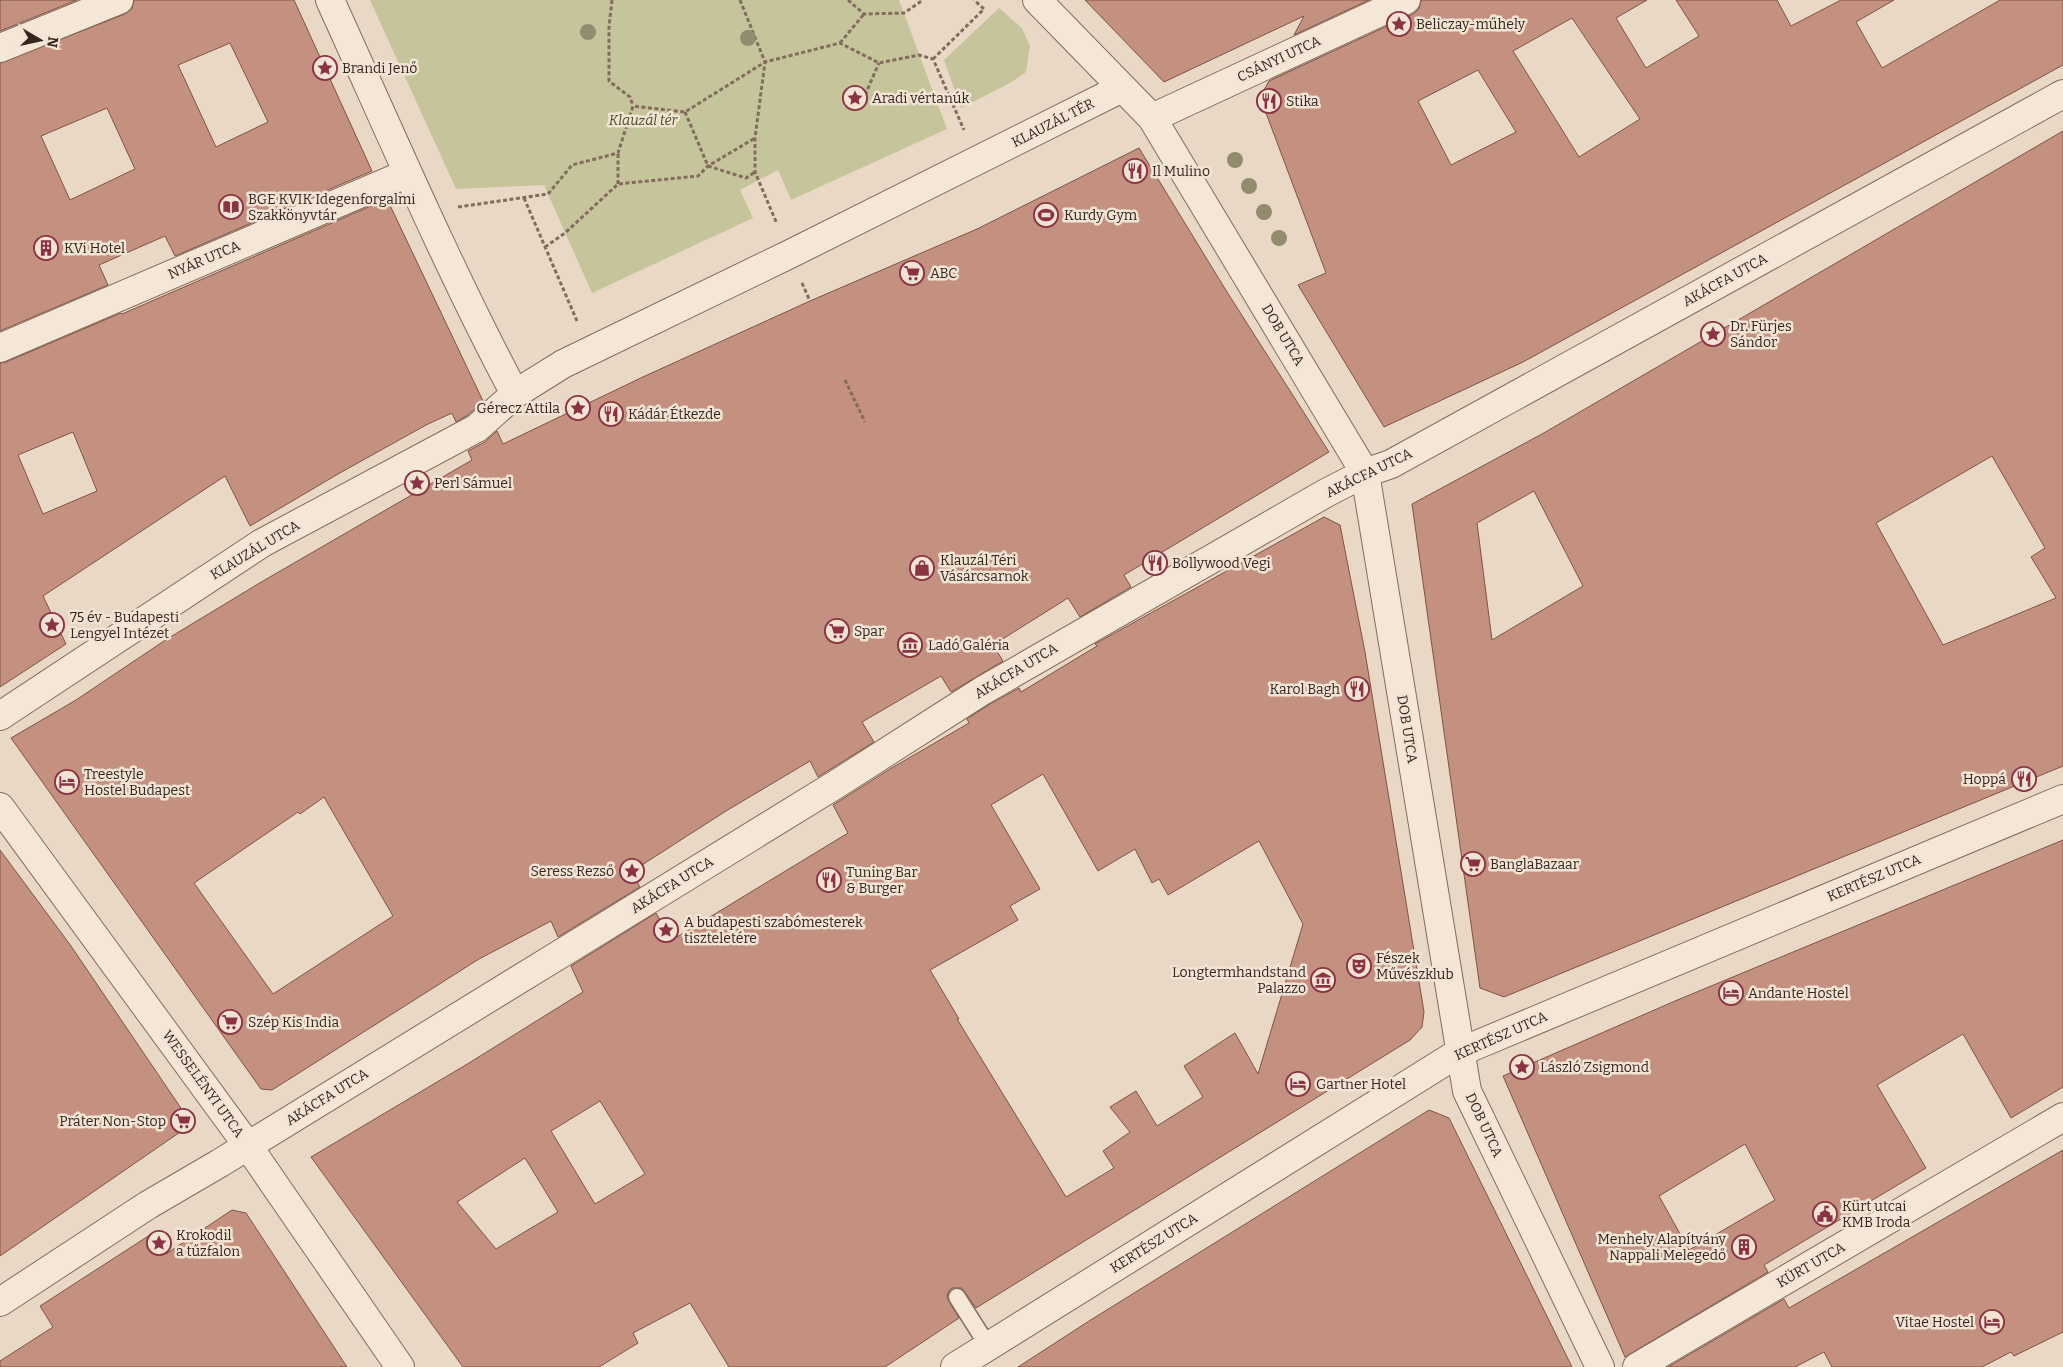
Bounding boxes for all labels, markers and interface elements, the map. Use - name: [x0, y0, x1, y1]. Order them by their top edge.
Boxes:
- place icon: Beliczay-műhely: [1386, 11, 1412, 37]
- north arrow: [15, 15, 65, 65]
- place label: Beliczay-műhely: [1416, 16, 1526, 33]
- street label: CSÁNYI UTCA: [1234, 31, 1324, 86]
- text: N: [43, 35, 62, 49]
- place icon: Brandi Jenő: [312, 55, 338, 81]
- place label: Brandi Jenő: [342, 60, 417, 77]
- place icon: Aradi vértanúk: [842, 85, 868, 111]
- restaurant icon: Stika: [1256, 88, 1282, 114]
- place label: Aradi vértanúk: [872, 90, 969, 107]
- place label: Stika: [1286, 93, 1319, 110]
- street label: KLAUZÁL TÉR: [1008, 94, 1097, 151]
- park label: Klauzál tér: [609, 112, 679, 129]
- restaurant icon: Il Mulino: [1122, 158, 1148, 184]
- place label: Il Mulino: [1152, 163, 1210, 180]
- place label: BGE KVIK Idegenforgalmi Szakkönyvtár: [248, 191, 416, 224]
- library icon: BGE KVIK Idegenforgalmi Szakkönyvtár: [218, 194, 244, 220]
- sports icon: Kurdy Gym: [1033, 202, 1059, 228]
- place label: Kurdy Gym: [1064, 207, 1138, 224]
- building icon: KVi Hotel: [33, 235, 59, 261]
- street label: NYÁR UTCA: [165, 236, 243, 283]
- place label: KVi Hotel: [64, 240, 125, 257]
- street label: AKÁCFA UTCA: [1679, 249, 1770, 310]
- supermarket icon: ABC: [899, 260, 925, 286]
- place label: ABC: [930, 265, 957, 282]
- street label: DOB UTCA: [1258, 301, 1308, 369]
- place label: Dr. Fürjes Sándor: [1730, 318, 1792, 351]
- place icon: Dr. Fürjes Sándor: [1700, 321, 1726, 347]
- place icon: Gérecz Attila: [565, 395, 591, 421]
- place label: Gérecz Attila: [477, 400, 560, 417]
- restaurant icon: Kádár Étkezde: [598, 401, 624, 427]
- place label: Kádár Étkezde: [628, 405, 721, 423]
- street label: AKÁCFA UTCA: [1323, 444, 1415, 501]
- place icon: Perl Sámuel: [404, 470, 430, 496]
- place label: Perl Sámuel: [434, 475, 512, 492]
- street label: KLAUZÁL UTCA: [207, 516, 303, 583]
- restaurant icon: Bollywood Vegi: [1142, 550, 1168, 576]
- place label: Klauzál Téri Vásárcsarnok: [940, 552, 1029, 585]
- shop icon: Klauzál Téri Vásárcsarnok: [909, 555, 935, 581]
- place label: Bollywood Vegi: [1172, 555, 1271, 572]
- place label: 75 év - Budapesti Lengyel Intézet: [70, 609, 179, 642]
- place icon: 75 év - Budapesti Lengyel Intézet: [39, 612, 65, 638]
- supermarket icon: Spar: [824, 618, 850, 644]
- place label: Spar: [854, 623, 884, 640]
- museum icon: Ladó Galéria: [897, 632, 923, 658]
- place label: Ladó Galéria: [928, 637, 1010, 654]
- street label: AKÁCFA UTCA: [971, 639, 1061, 703]
- restaurant icon: Karol Bagh: [1344, 676, 1370, 702]
- place label: Karol Bagh: [1270, 681, 1340, 698]
- street label: DOB UTCA: [1393, 694, 1421, 764]
- place label: Treestyle Hostel Budapest: [84, 766, 190, 799]
- restaurant icon: Hoppá: [2011, 766, 2037, 792]
- hotel icon: Treestyle Hostel Budapest: [54, 769, 80, 795]
- place label: Hoppá: [1963, 771, 2006, 788]
- street label: KERTÉSZ UTCA: [1824, 850, 1923, 905]
- supermarket icon: BanglaBazaar: [1460, 851, 1486, 877]
- street label: AKÁCFA UTCA: [627, 852, 716, 917]
- place label: BanglaBazaar: [1490, 856, 1579, 873]
- place icon: Seress Rezső: [619, 858, 645, 884]
- place label: Seress Rezső: [531, 863, 614, 880]
- place label: Tuning Bar & Burger: [846, 864, 918, 897]
- restaurant icon: Tuning Bar & Burger: [816, 867, 842, 893]
- place label: A budapesti szabómesterek tiszteletére: [684, 914, 863, 947]
- place icon: A budapesti szabómesterek tiszteletére: [653, 917, 679, 943]
- place label: Fészek Művészklub: [1376, 950, 1454, 983]
- theatre icon: Fészek Művészklub: [1346, 953, 1372, 979]
- place label: Longtermhandstand Palazzo: [1172, 964, 1306, 997]
- museum icon: Longtermhandstand Palazzo: [1310, 967, 1336, 993]
- hotel icon: Andante Hostel: [1718, 980, 1744, 1006]
- place label: Andante Hostel: [1748, 985, 1849, 1002]
- street label: KERTÉSZ UTCA: [1452, 1007, 1550, 1064]
- supermarket icon: Szép Kis India: [217, 1009, 243, 1035]
- place label: Szép Kis India: [248, 1014, 339, 1031]
- street label: WESSELÉNYI UTCA: [158, 1027, 248, 1141]
- place icon: László Zsigmond: [1509, 1054, 1535, 1080]
- place label: László Zsigmond: [1540, 1059, 1649, 1076]
- street label: AKÁCFA UTCA: [282, 1064, 371, 1129]
- hotel icon: Gartner Hotel: [1285, 1071, 1311, 1097]
- place label: Gartner Hotel: [1316, 1076, 1406, 1093]
- street label: DOB UTCA: [1462, 1090, 1506, 1160]
- supermarket icon: Práter Non-Stop: [170, 1108, 196, 1134]
- place label: Práter Non-Stop: [59, 1113, 166, 1130]
- place label: Kürt utcai KMB Iroda: [1842, 1198, 1911, 1231]
- public building icon: Kürt utcai KMB Iroda: [1812, 1201, 1838, 1227]
- street label: KERTÉSZ UTCA: [1107, 1208, 1201, 1277]
- place label: Krokodil a tűzfalon: [176, 1227, 240, 1260]
- place icon: Krokodil a tűzfalon: [146, 1230, 172, 1256]
- place label: Menhely Alapítvány Nappali Melegedő: [1598, 1231, 1727, 1264]
- building icon: Menhely Alapítvány Nappali Melegedő: [1731, 1234, 1757, 1260]
- street label: KÜRT UTCA: [1774, 1239, 1848, 1291]
- hotel icon: Vitae Hostel: [1979, 1309, 2005, 1335]
- place label: Vitae Hostel: [1895, 1314, 1974, 1331]

